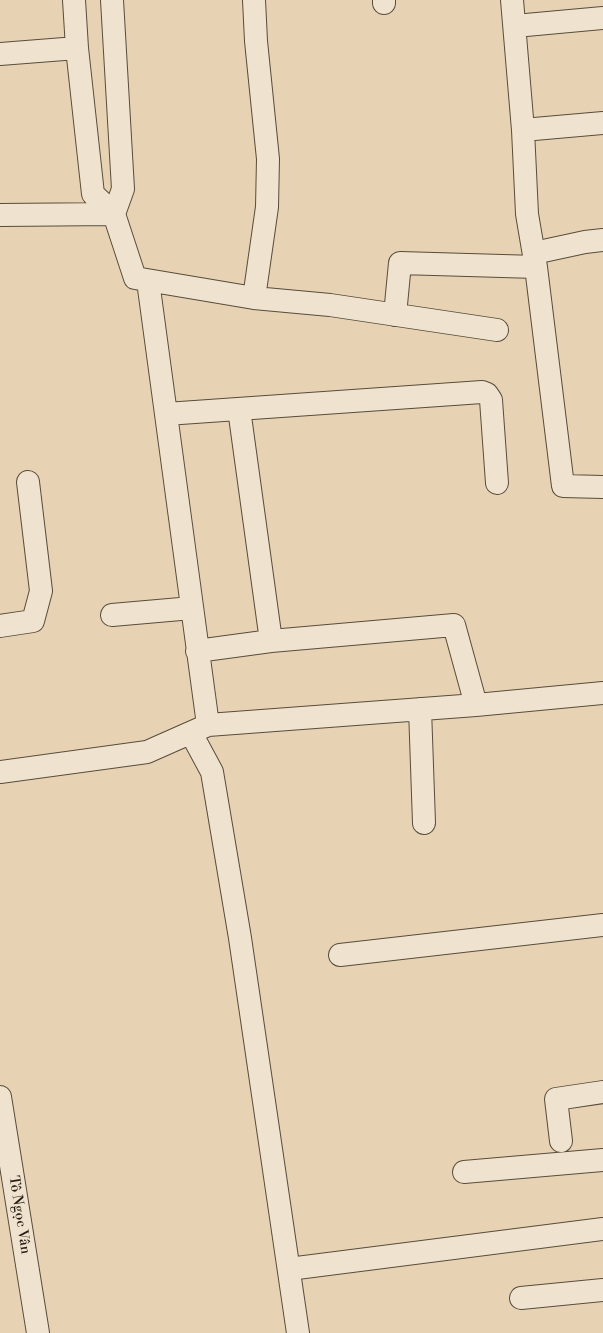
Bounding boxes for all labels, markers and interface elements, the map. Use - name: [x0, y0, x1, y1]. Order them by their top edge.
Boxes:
- street label: Tô Ngọc Vân: [5, 1175, 33, 1255]

